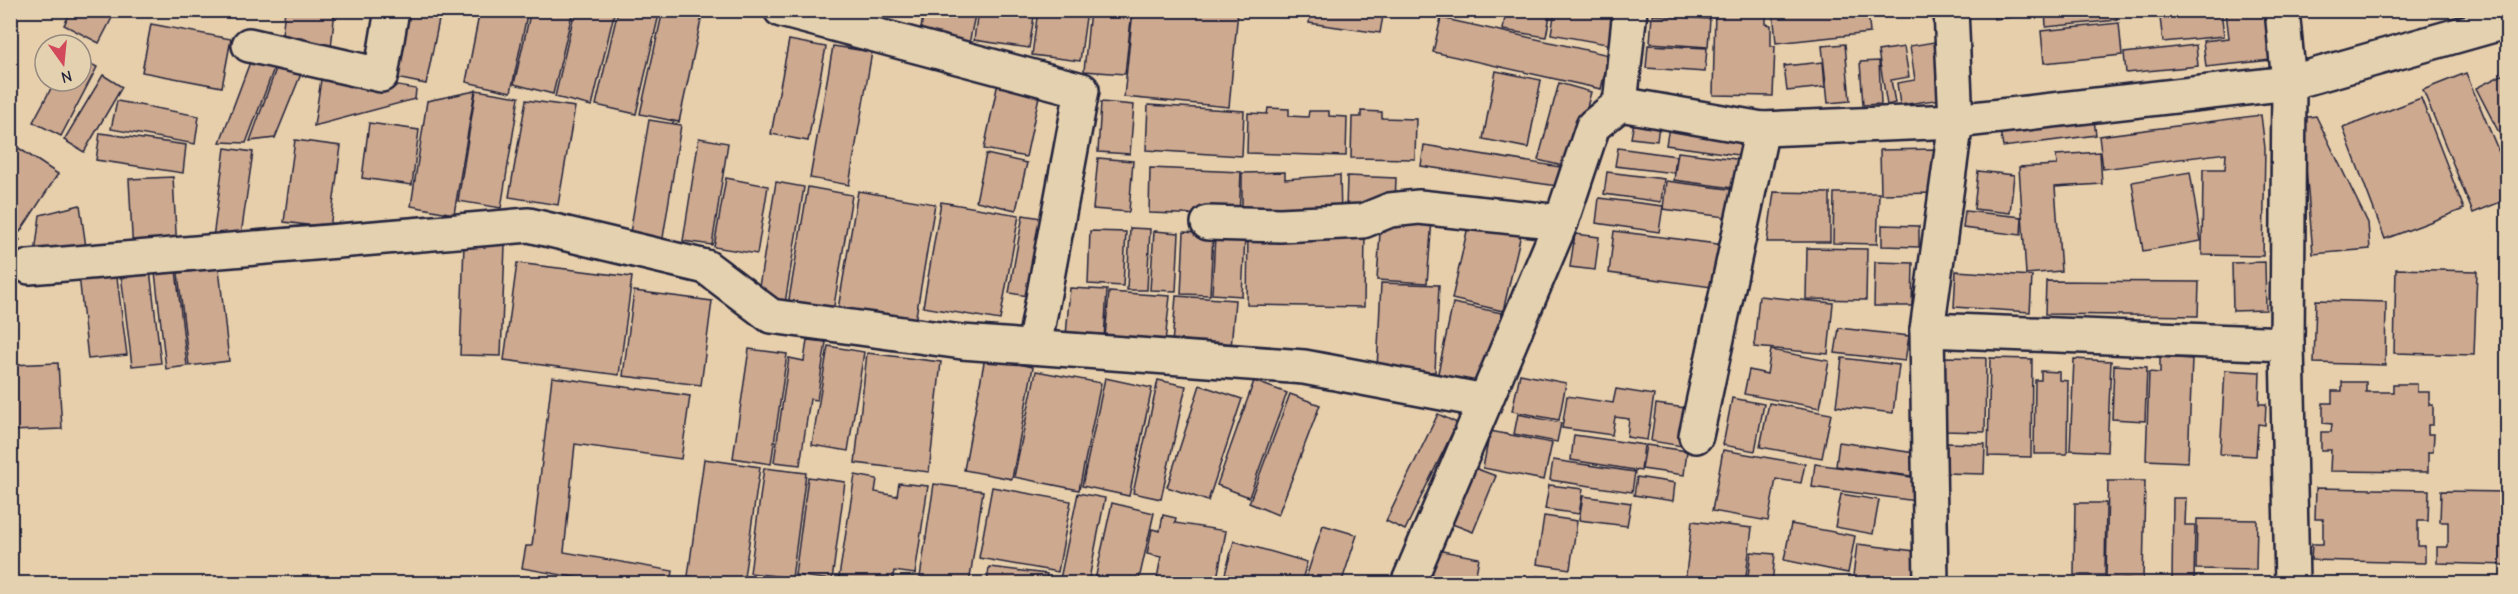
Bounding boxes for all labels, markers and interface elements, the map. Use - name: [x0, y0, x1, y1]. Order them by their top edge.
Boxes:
- north arrow: [33, 33, 93, 93]
- text: N: [59, 66, 74, 87]

